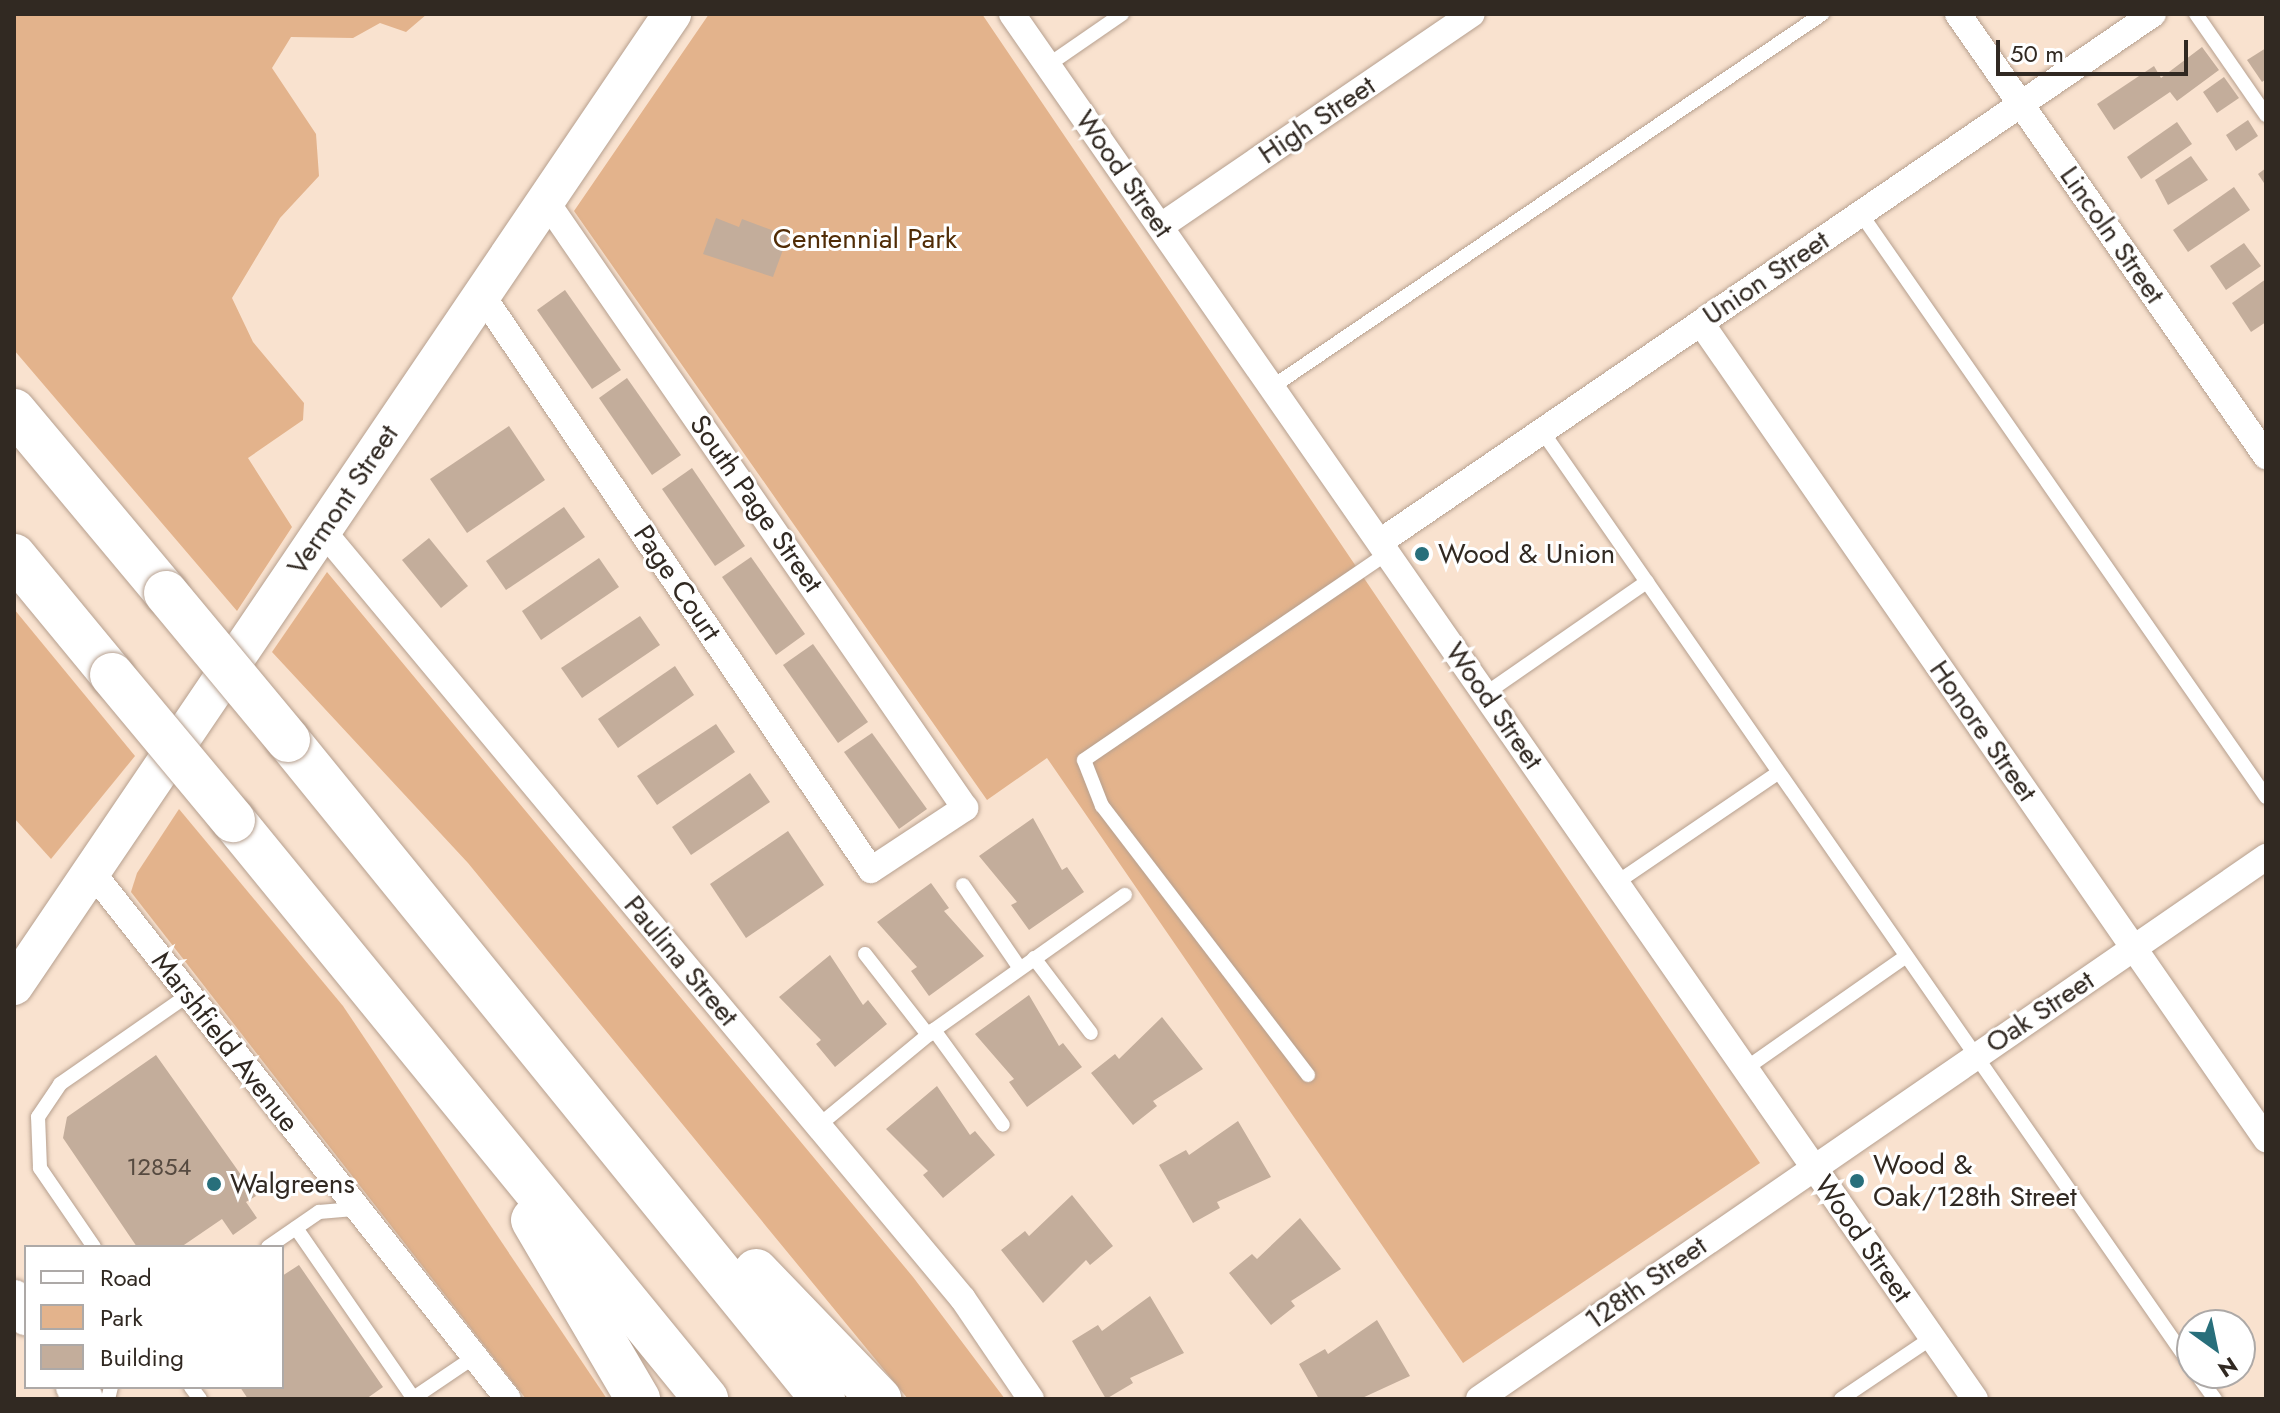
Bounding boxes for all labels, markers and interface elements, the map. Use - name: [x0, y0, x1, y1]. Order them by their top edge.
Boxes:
- scale bar: [2000, 24, 2192, 74]
- text: 50 m: [2010, 36, 2064, 71]
- street label: High Street: [1252, 69, 1382, 171]
- street label: Wood Street: [1068, 104, 1180, 244]
- street label: Lincoln Street: [2052, 160, 2172, 310]
- park label: Centennial Park: [773, 222, 957, 256]
- street label: Union Street: [1697, 224, 1835, 332]
- street label: South Page Street: [682, 409, 830, 599]
- street label: Vermont Street: [280, 418, 406, 582]
- street label: Page Court: [626, 519, 728, 647]
- place label: Wood & Union: [1438, 537, 1615, 571]
- marker: Wood & Union: [1413, 545, 1431, 563]
- street label: Wood Street: [1438, 636, 1550, 776]
- street label: Honore Street: [1922, 654, 2044, 808]
- street label: Paulina Street: [617, 889, 745, 1033]
- street label: Marshfield Avenue: [144, 945, 306, 1139]
- street label: Oak Street: [1980, 964, 2100, 1060]
- place label: Wood & Oak/128th Street: [1873, 1148, 2077, 1214]
- house number: 12854: [126, 1153, 192, 1181]
- place label: Walgreens: [230, 1167, 355, 1201]
- street label: Wood Street: [1807, 1169, 1919, 1309]
- marker: Wood & Oak/128th Street: [1848, 1172, 1866, 1190]
- marker: Walgreens: [205, 1175, 223, 1193]
- street label: 128th Street: [1579, 1229, 1713, 1337]
- legend: [24, 1245, 284, 1389]
- text: Road: [100, 1260, 152, 1295]
- text: Park: [100, 1300, 143, 1335]
- north arrow: [2176, 1309, 2256, 1389]
- text: Building: [100, 1340, 184, 1375]
- text: N: [2212, 1349, 2244, 1386]

